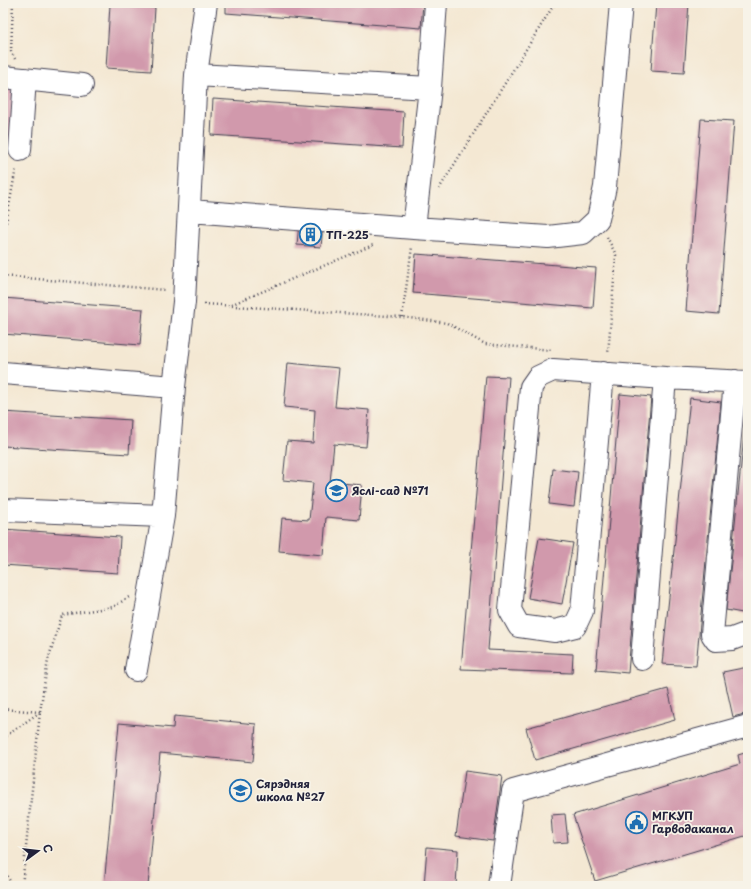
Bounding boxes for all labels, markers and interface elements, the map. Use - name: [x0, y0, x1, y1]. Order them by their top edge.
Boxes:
- building icon: ТП-225: [297, 222, 323, 248]
- place label: ТП-225: [326, 226, 369, 243]
- school or university icon: Яслі-сад №71: [324, 478, 350, 504]
- place label: Яслі-сад №71: [351, 482, 429, 499]
- place label: Сярэдняя школа №27: [256, 775, 325, 805]
- school or university icon: Сярэдняя школа №27: [228, 777, 254, 803]
- place label: МГКУП Гарводаканал: [652, 807, 734, 837]
- public building icon: МГКУП Гарводаканал: [623, 809, 649, 835]
- north arrow: [18, 831, 58, 871]
- text: С: [39, 842, 57, 854]

